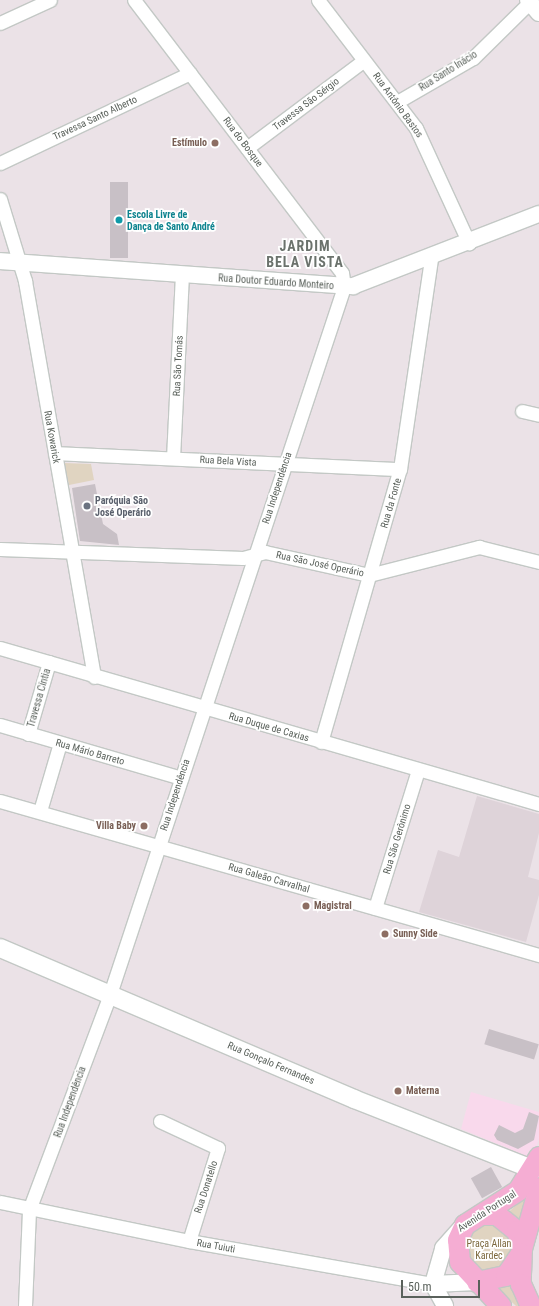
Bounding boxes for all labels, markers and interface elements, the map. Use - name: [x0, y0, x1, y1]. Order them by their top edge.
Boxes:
- street label: Rua Santo Inácio: [417, 48, 479, 94]
- street label: Rua Antônio Bastos: [370, 70, 426, 140]
- street label: Travessa São Sérgio: [270, 75, 342, 133]
- street label: Travessa Santo Alberto: [51, 93, 139, 143]
- street label: Rua do Bosque: [220, 115, 266, 169]
- place label: Estímulo: [172, 137, 207, 149]
- marker: Estímulo: [210, 138, 220, 148]
- place label: Escola Livre de Dança de Santo André: [127, 208, 215, 232]
- marker: Escola Livre de Dança de Santo André: [114, 215, 124, 225]
- district label: JARDIM BELA VISTA: [266, 238, 344, 270]
- street label: Rua Doutor Eduardo Monteiro: [218, 272, 334, 292]
- street label: Rua São Tomás: [170, 335, 186, 397]
- street label: Rua Kowarick: [41, 410, 63, 464]
- street label: Rua Independência: [260, 451, 294, 525]
- street label: Rua Bela Vista: [199, 454, 257, 468]
- street label: Rua da Fonte: [378, 477, 404, 529]
- place label: Paróquia São José Operário: [95, 494, 151, 518]
- marker: Paróquia São José Operário: [82, 501, 92, 511]
- street label: Rua São José Operário: [275, 549, 365, 579]
- street label: Travessa Cíntia: [25, 667, 53, 729]
- street label: Rua Duque de Caxias: [227, 710, 311, 744]
- street label: Rua Mário Barreto: [54, 736, 126, 768]
- street label: Rua Independência: [158, 758, 192, 832]
- street label: Rua São Gerônimo: [381, 802, 413, 876]
- place label: Villa Baby: [96, 820, 136, 832]
- marker: Villa Baby: [139, 821, 149, 831]
- street label: Rua Galeão Carvalhal: [227, 861, 311, 895]
- place label: Magistral: [314, 900, 352, 912]
- marker: Magistral: [301, 901, 311, 911]
- place label: Sunny Side: [393, 928, 438, 940]
- marker: Sunny Side: [380, 929, 390, 939]
- street label: Rua Gonçalo Fernandes: [226, 1039, 316, 1087]
- street label: Rua Independência: [52, 1065, 88, 1139]
- place label: Materna: [406, 1085, 439, 1097]
- marker: Materna: [393, 1086, 403, 1096]
- street label: Rua Donatello: [192, 1159, 220, 1215]
- street label: Avenida Portugal: [456, 1188, 518, 1234]
- street label: Rua Tuiuti: [196, 1237, 236, 1255]
- park label: Praça Allan Kardec: [467, 1237, 511, 1260]
- scale bar: [403, 1272, 482, 1298]
- text: 50 m: [408, 1280, 432, 1294]

